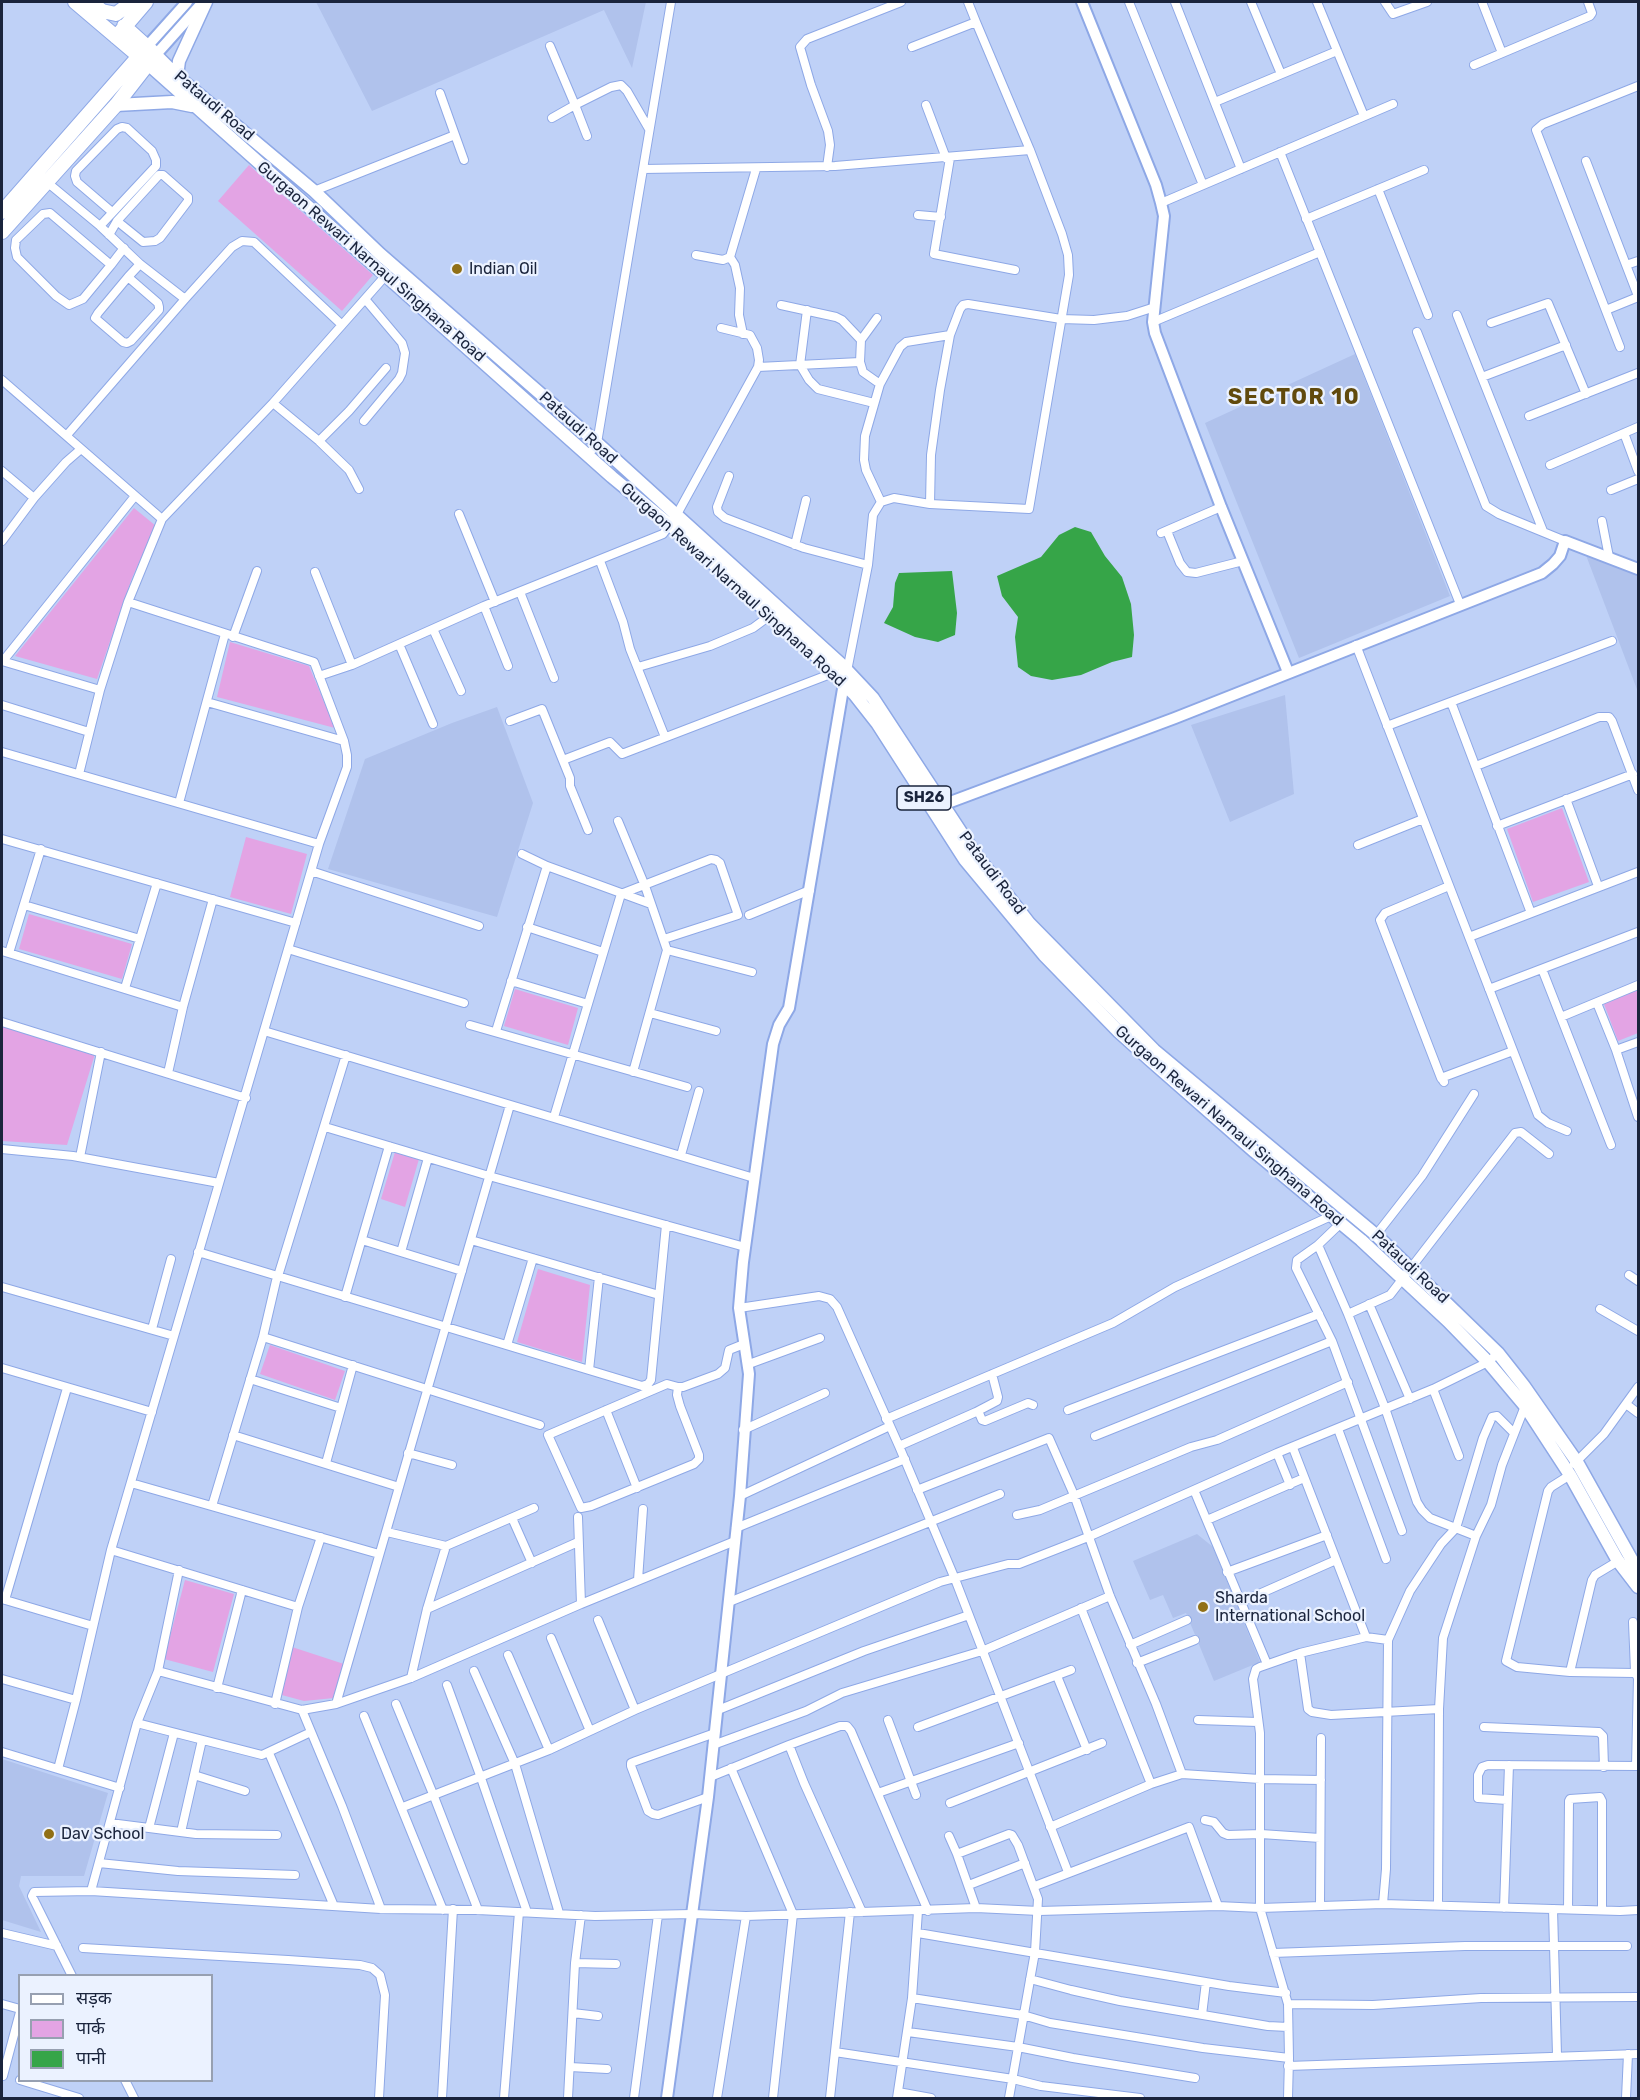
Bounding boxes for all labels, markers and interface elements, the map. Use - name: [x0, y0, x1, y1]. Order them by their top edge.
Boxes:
- street label: Pataudi Road: [170, 67, 258, 145]
- street label: Gurgaon Rewari Narnaul Singhana Road: [253, 158, 489, 366]
- place label: Indian Oil: [469, 259, 537, 279]
- marker: Indian Oil: [450, 262, 464, 276]
- district label: SECTOR 10: [1228, 385, 1360, 411]
- street label: Pataudi Road: [535, 388, 621, 468]
- street label: Gurgaon Rewari Narnaul Singhana Road: [617, 479, 849, 691]
- road number: SH26: [897, 786, 951, 810]
- street label: Pataudi Road: [955, 828, 1029, 918]
- street label: Gurgaon Rewari Narnaul Singhana Road: [1111, 1022, 1347, 1230]
- street label: Pataudi Road: [1367, 1226, 1453, 1308]
- place label: Sharda International School: [1215, 1588, 1365, 1626]
- marker: Sharda International School: [1196, 1600, 1210, 1614]
- place label: Dav School: [61, 1824, 144, 1844]
- marker: Dav School: [42, 1827, 56, 1841]
- legend: [18, 1974, 213, 2082]
- text: सड़क: [76, 1987, 112, 2009]
- text: पार्क: [76, 2017, 105, 2039]
- text: पानी: [76, 2047, 106, 2069]

